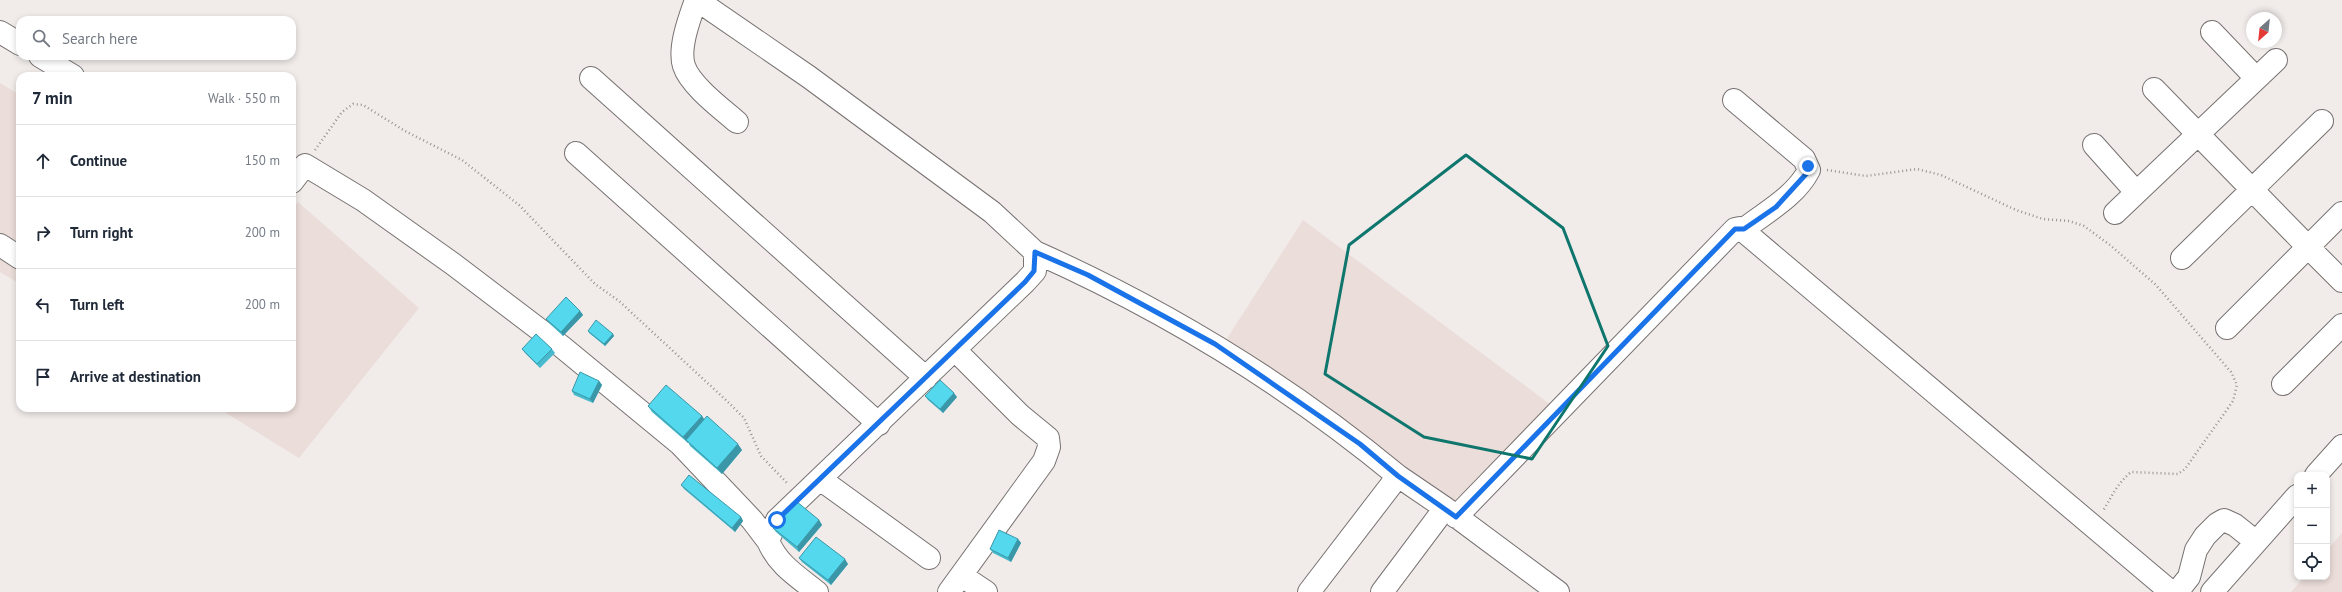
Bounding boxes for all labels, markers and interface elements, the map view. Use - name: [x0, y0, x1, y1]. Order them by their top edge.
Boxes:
- north arrow: [2246, 12, 2282, 48]
- search box: [16, 16, 296, 60]
- icon: search: [30, 27, 52, 49]
- text: Search here: [62, 29, 138, 48]
- text: 7 min: [32, 87, 73, 109]
- text: Walk · 550 m: [208, 90, 280, 107]
- icon: ahead: [32, 150, 54, 172]
- text: Continue: [70, 151, 127, 170]
- text: 150 m: [245, 152, 280, 169]
- route end: [1799, 157, 1817, 175]
- icon: right: [32, 222, 54, 244]
- text: Turn right: [70, 223, 133, 242]
- text: 200 m: [245, 224, 280, 241]
- icon: left: [32, 294, 54, 316]
- text: Turn left: [70, 295, 124, 314]
- text: 200 m: [245, 296, 280, 313]
- icon: arrive: [32, 366, 54, 388]
- text: Arrive at destination: [70, 367, 201, 386]
- map controls: [2294, 472, 2330, 580]
- button: +: [2294, 472, 2330, 508]
- button: −: [2294, 508, 2330, 544]
- route start: [768, 511, 786, 529]
- button: locate: [2294, 544, 2330, 580]

